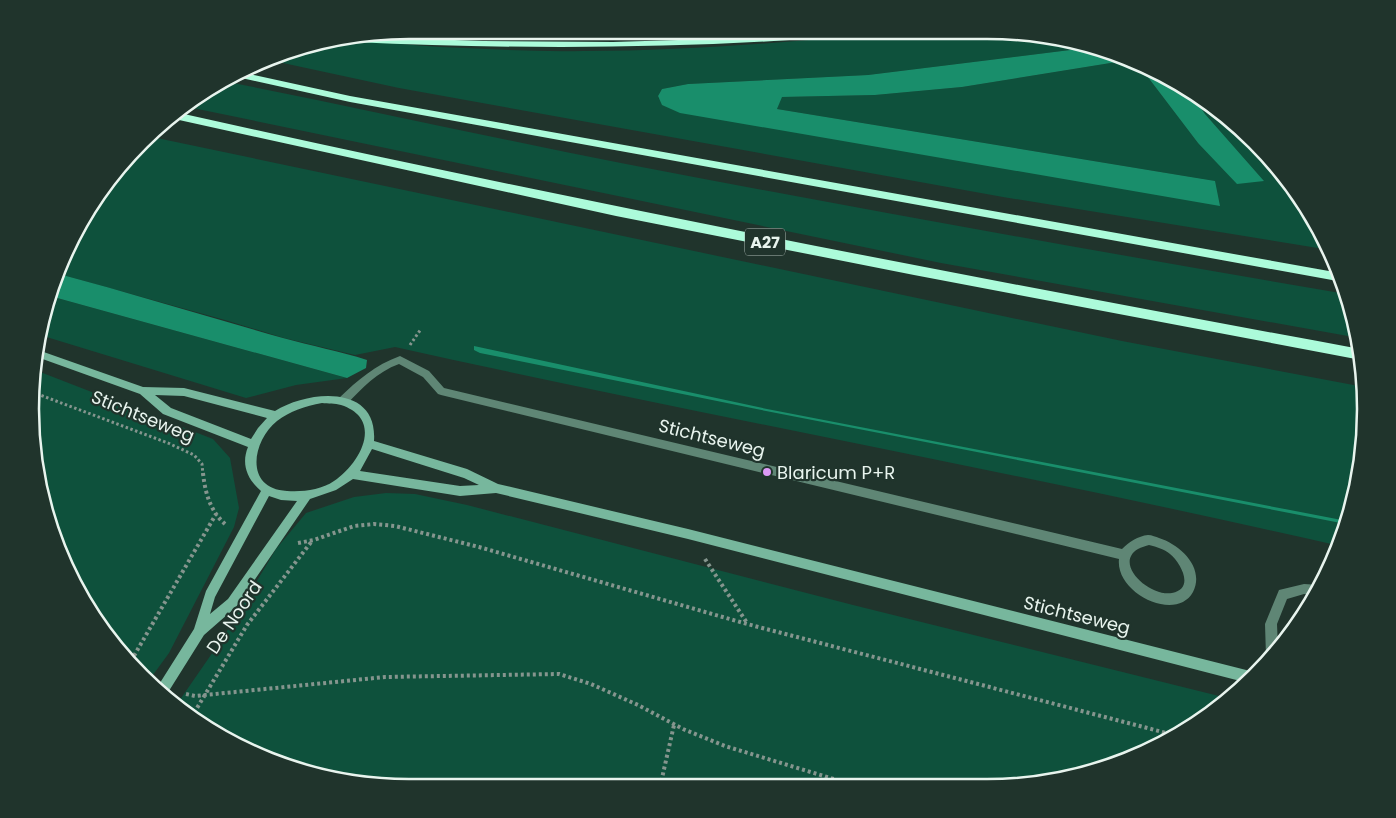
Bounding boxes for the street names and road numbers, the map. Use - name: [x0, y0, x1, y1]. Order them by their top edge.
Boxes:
- road number: A27: [745, 228, 785, 256]
- street label: Stichtseweg: [88, 384, 198, 448]
- street label: Stichtseweg: [656, 413, 768, 463]
- street label: De Noord: [200, 575, 268, 659]
- street label: Stichtseweg: [1021, 590, 1133, 640]

